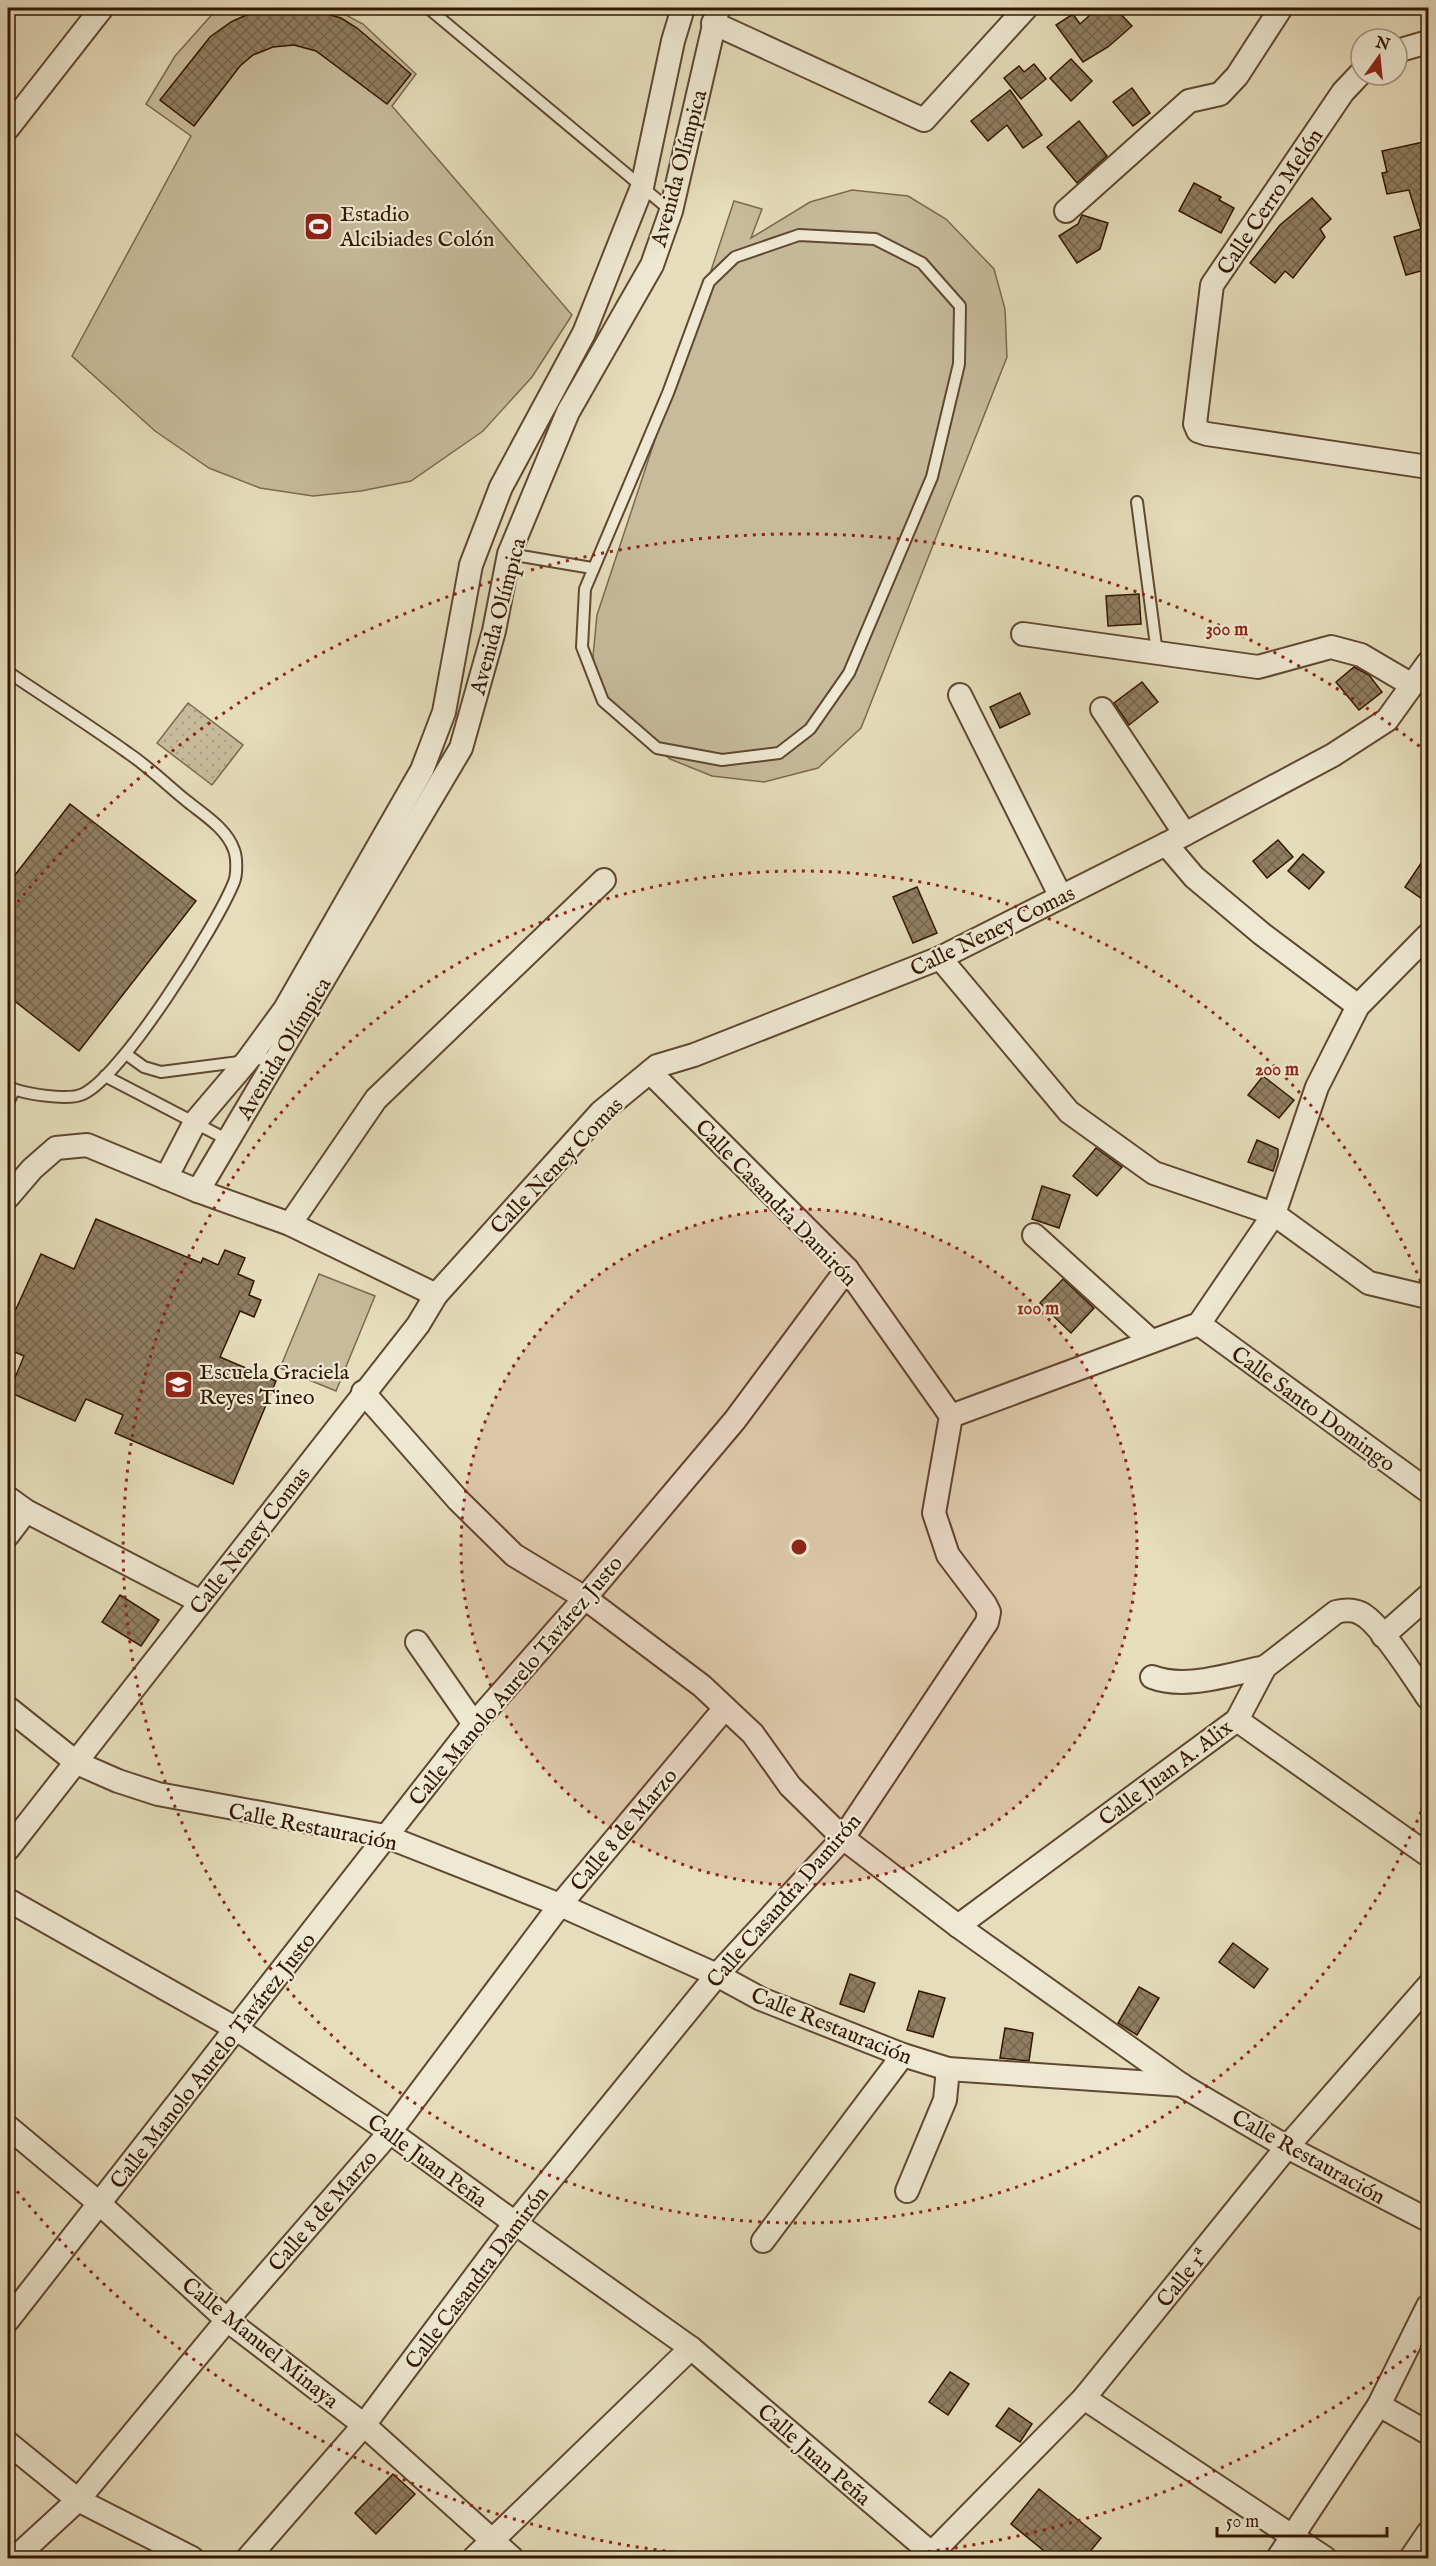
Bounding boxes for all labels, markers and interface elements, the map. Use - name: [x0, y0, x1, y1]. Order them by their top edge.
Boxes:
- north arrow: [1349, 27, 1409, 87]
- text: N: [1372, 33, 1392, 56]
- street label: Avenida Olímpica: [645, 86, 714, 251]
- street label: Calle Cerro Melón: [1211, 123, 1330, 281]
- place label: Estadio Alcibiades Colón: [339, 201, 495, 254]
- sports icon: Estadio Alcibiades Colón: [303, 210, 335, 242]
- street label: Avenida Olímpica: [464, 534, 533, 699]
- text: 300 m: [1206, 619, 1248, 642]
- street label: Calle Neney Comas: [906, 880, 1080, 984]
- street label: Avenida Olímpica: [231, 972, 339, 1126]
- text: 200 m: [1255, 1059, 1299, 1082]
- street label: Calle Neney Comas: [485, 1092, 630, 1241]
- street label: Calle Casandra Damirón: [688, 1114, 863, 1293]
- text: 100 m: [1017, 1298, 1059, 1321]
- street label: Calle Santo Domingo: [1225, 1341, 1401, 1479]
- place label: Escuela Graciela Reyes Tineo: [199, 1359, 350, 1412]
- school or university icon: Escuela Graciela Reyes Tineo: [162, 1368, 194, 1400]
- street label: Calle Neney Comas: [184, 1462, 317, 1621]
- centre of rings: [789, 1537, 809, 1557]
- street label: Calle Manolo Aurelo Tavárez Justo: [404, 1550, 630, 1812]
- street label: Calle Juan A. Alix: [1094, 1714, 1239, 1833]
- street label: Calle 8 de Marzo: [565, 1763, 684, 1898]
- street label: Calle Restauración: [226, 1798, 400, 1858]
- street label: Calle Casandra Damirón: [701, 1808, 868, 1994]
- street label: Calle Manolo Aurelo Tavárez Justo: [105, 1927, 323, 2195]
- street label: Calle Restauración: [747, 1982, 916, 2072]
- street label: Calle Restauración: [1226, 2104, 1390, 2212]
- street label: Calle Juan Peña: [361, 2109, 493, 2215]
- street label: Calle 8 de Marzo: [263, 2144, 384, 2278]
- street label: Calle Casandra Damirón: [400, 2181, 556, 2375]
- street label: Calle 1ª: [1151, 2243, 1216, 2314]
- street label: Calle Manuel Minaya: [176, 2272, 344, 2416]
- street label: Calle Juan Peña: [751, 2398, 877, 2513]
- scale bar: [1217, 2500, 1386, 2538]
- text: 50 m: [1226, 2511, 1259, 2534]

